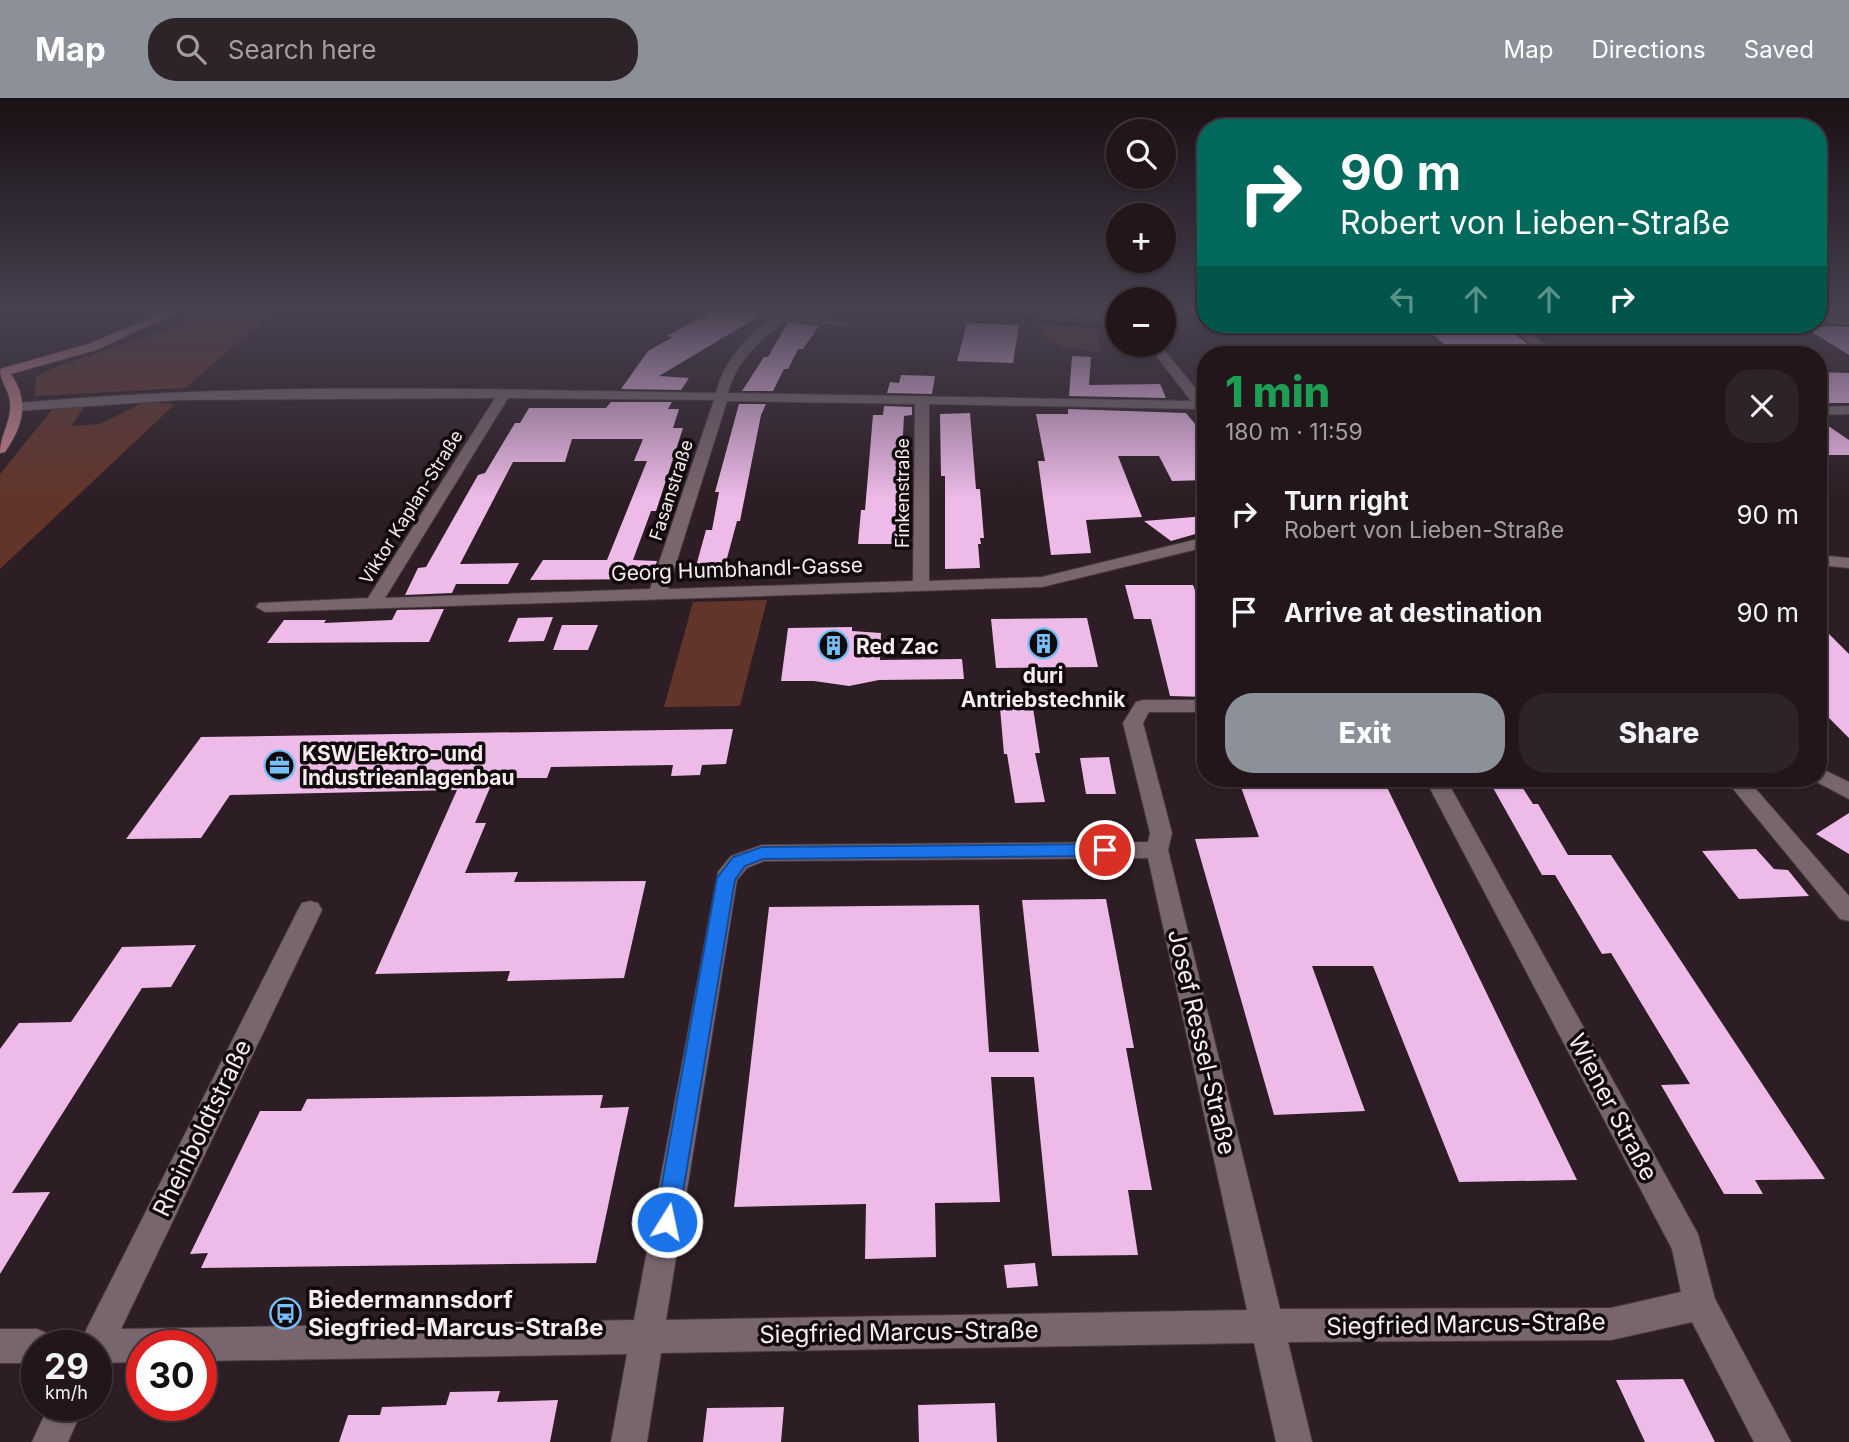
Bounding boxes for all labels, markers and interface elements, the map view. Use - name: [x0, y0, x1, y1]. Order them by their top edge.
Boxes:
- search box: [148, 18, 638, 81]
- text: Map: [35, 29, 106, 69]
- icon: search: [172, 30, 210, 68]
- text: Search here: [228, 34, 376, 65]
- text: Map: [1504, 35, 1553, 64]
- text: Directions: [1591, 35, 1706, 64]
- text: Saved: [1744, 35, 1814, 64]
- map controls: [1106, 119, 1176, 357]
- button: search: [1106, 119, 1176, 189]
- text: 90 m: [1340, 143, 1461, 202]
- icon: right: [1225, 147, 1316, 238]
- button: +: [1106, 203, 1176, 273]
- text: Robert von Lieben-Straße: [1340, 203, 1730, 242]
- icon: left: [1384, 280, 1422, 318]
- icon: ahead: [1457, 280, 1495, 318]
- icon: ahead: [1530, 280, 1568, 318]
- icon: right: [1603, 280, 1641, 318]
- button: −: [1106, 287, 1176, 357]
- text: 1 min: [1225, 366, 1330, 417]
- button: close: [1725, 369, 1799, 443]
- text: 180 m · 11:59: [1225, 418, 1363, 446]
- street label: Viktor Kaplan-Straße: [355, 426, 467, 588]
- street label: Fasanstraße: [645, 437, 697, 543]
- street label: Finkenstraße: [892, 438, 913, 548]
- text: Turn right: [1284, 485, 1409, 516]
- icon: right: [1225, 495, 1263, 533]
- text: 90 m: [1736, 499, 1799, 530]
- text: Robert von Lieben-Straße: [1284, 516, 1564, 544]
- street label: Georg Humbhandl-Gasse: [611, 552, 863, 586]
- icon: arrive: [1225, 593, 1263, 631]
- text: Arrive at destination: [1284, 597, 1543, 628]
- text: 90 m: [1736, 597, 1799, 628]
- building icon: duri Antriebstechnik: [1026, 626, 1060, 660]
- building icon: Red Zac: [816, 629, 850, 663]
- place label: Red Zac: [856, 634, 939, 659]
- place label: duri Antriebstechnik: [961, 663, 1126, 712]
- button: Exit: [1225, 693, 1505, 773]
- button: Share: [1519, 693, 1799, 773]
- place label: KSW Elektro- und Industrieanlagenbau: [302, 741, 515, 790]
- office icon: KSW Elektro- und Industrieanlagenbau: [262, 748, 296, 782]
- pin: [1075, 820, 1135, 880]
- icon: arrive: [1086, 831, 1124, 869]
- street label: Josef Ressel-Straße: [1162, 927, 1242, 1157]
- street label: Wiener Straße: [1562, 1029, 1664, 1185]
- street label: Rheinboldtstraße: [147, 1035, 257, 1221]
- position arrow: [630, 1185, 704, 1259]
- place label: Biedermannsdorf Siegfried-Marcus-Straße: [308, 1285, 604, 1342]
- bus stop icon: Biedermannsdorf Siegfried-Marcus-Straße: [268, 1296, 302, 1330]
- street label: Siegfried Marcus-Straße: [1326, 1307, 1606, 1341]
- street label: Siegfried Marcus-Straße: [759, 1315, 1039, 1349]
- speed limit sign: 30: [126, 1330, 217, 1421]
- text: 29: [44, 1345, 89, 1387]
- text: km/h: [45, 1382, 88, 1403]

